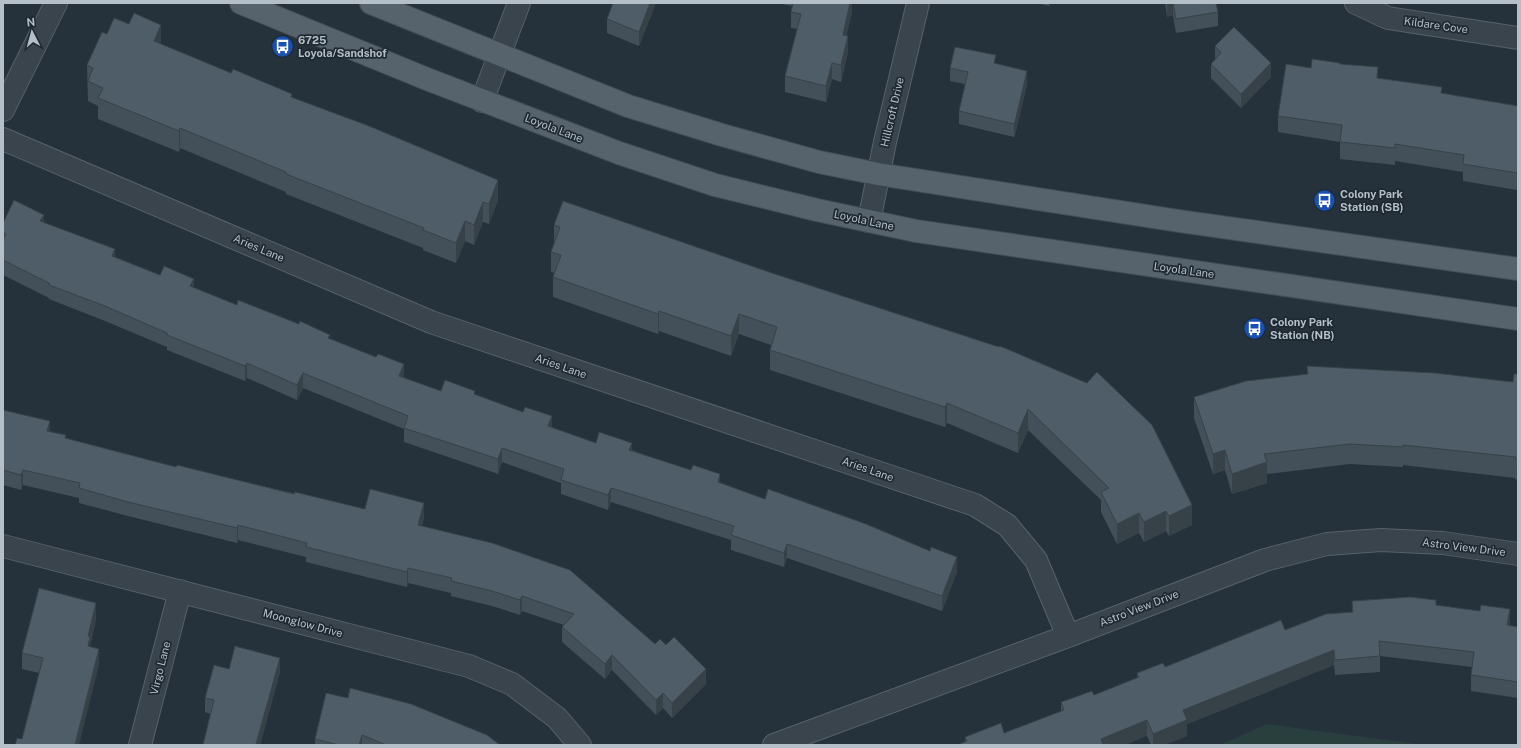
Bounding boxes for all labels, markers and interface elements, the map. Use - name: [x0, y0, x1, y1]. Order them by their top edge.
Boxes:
- north arrow: [12, 12, 52, 52]
- street label: Kildare Cove: [1403, 15, 1469, 35]
- text: N: [26, 16, 36, 28]
- bus stop icon: 6725 Loyola/Sandshof: [269, 33, 295, 59]
- place label: 6725 Loyola/Sandshof: [298, 34, 387, 59]
- street label: Hillcroft Drive: [878, 76, 906, 148]
- street label: Loyola Lane: [523, 111, 585, 145]
- bus stop icon: Colony Park Station (SB): [1311, 187, 1337, 213]
- place label: Colony Park Station (SB): [1340, 188, 1404, 213]
- street label: Loyola Lane: [833, 208, 895, 232]
- street label: Aries Lane: [232, 232, 286, 264]
- street label: Loyola Lane: [1153, 260, 1215, 280]
- bus stop icon: Colony Park Station (NB): [1242, 315, 1268, 341]
- place label: Colony Park Station (NB): [1270, 316, 1334, 341]
- street label: Aries Lane: [533, 352, 589, 380]
- street label: Aries Lane: [840, 455, 896, 483]
- street label: Astro View Drive: [1422, 536, 1506, 558]
- street label: Astro View Drive: [1098, 587, 1180, 629]
- street label: Moonglow Drive: [262, 607, 344, 639]
- street label: Virgo Lane: [148, 640, 172, 696]

